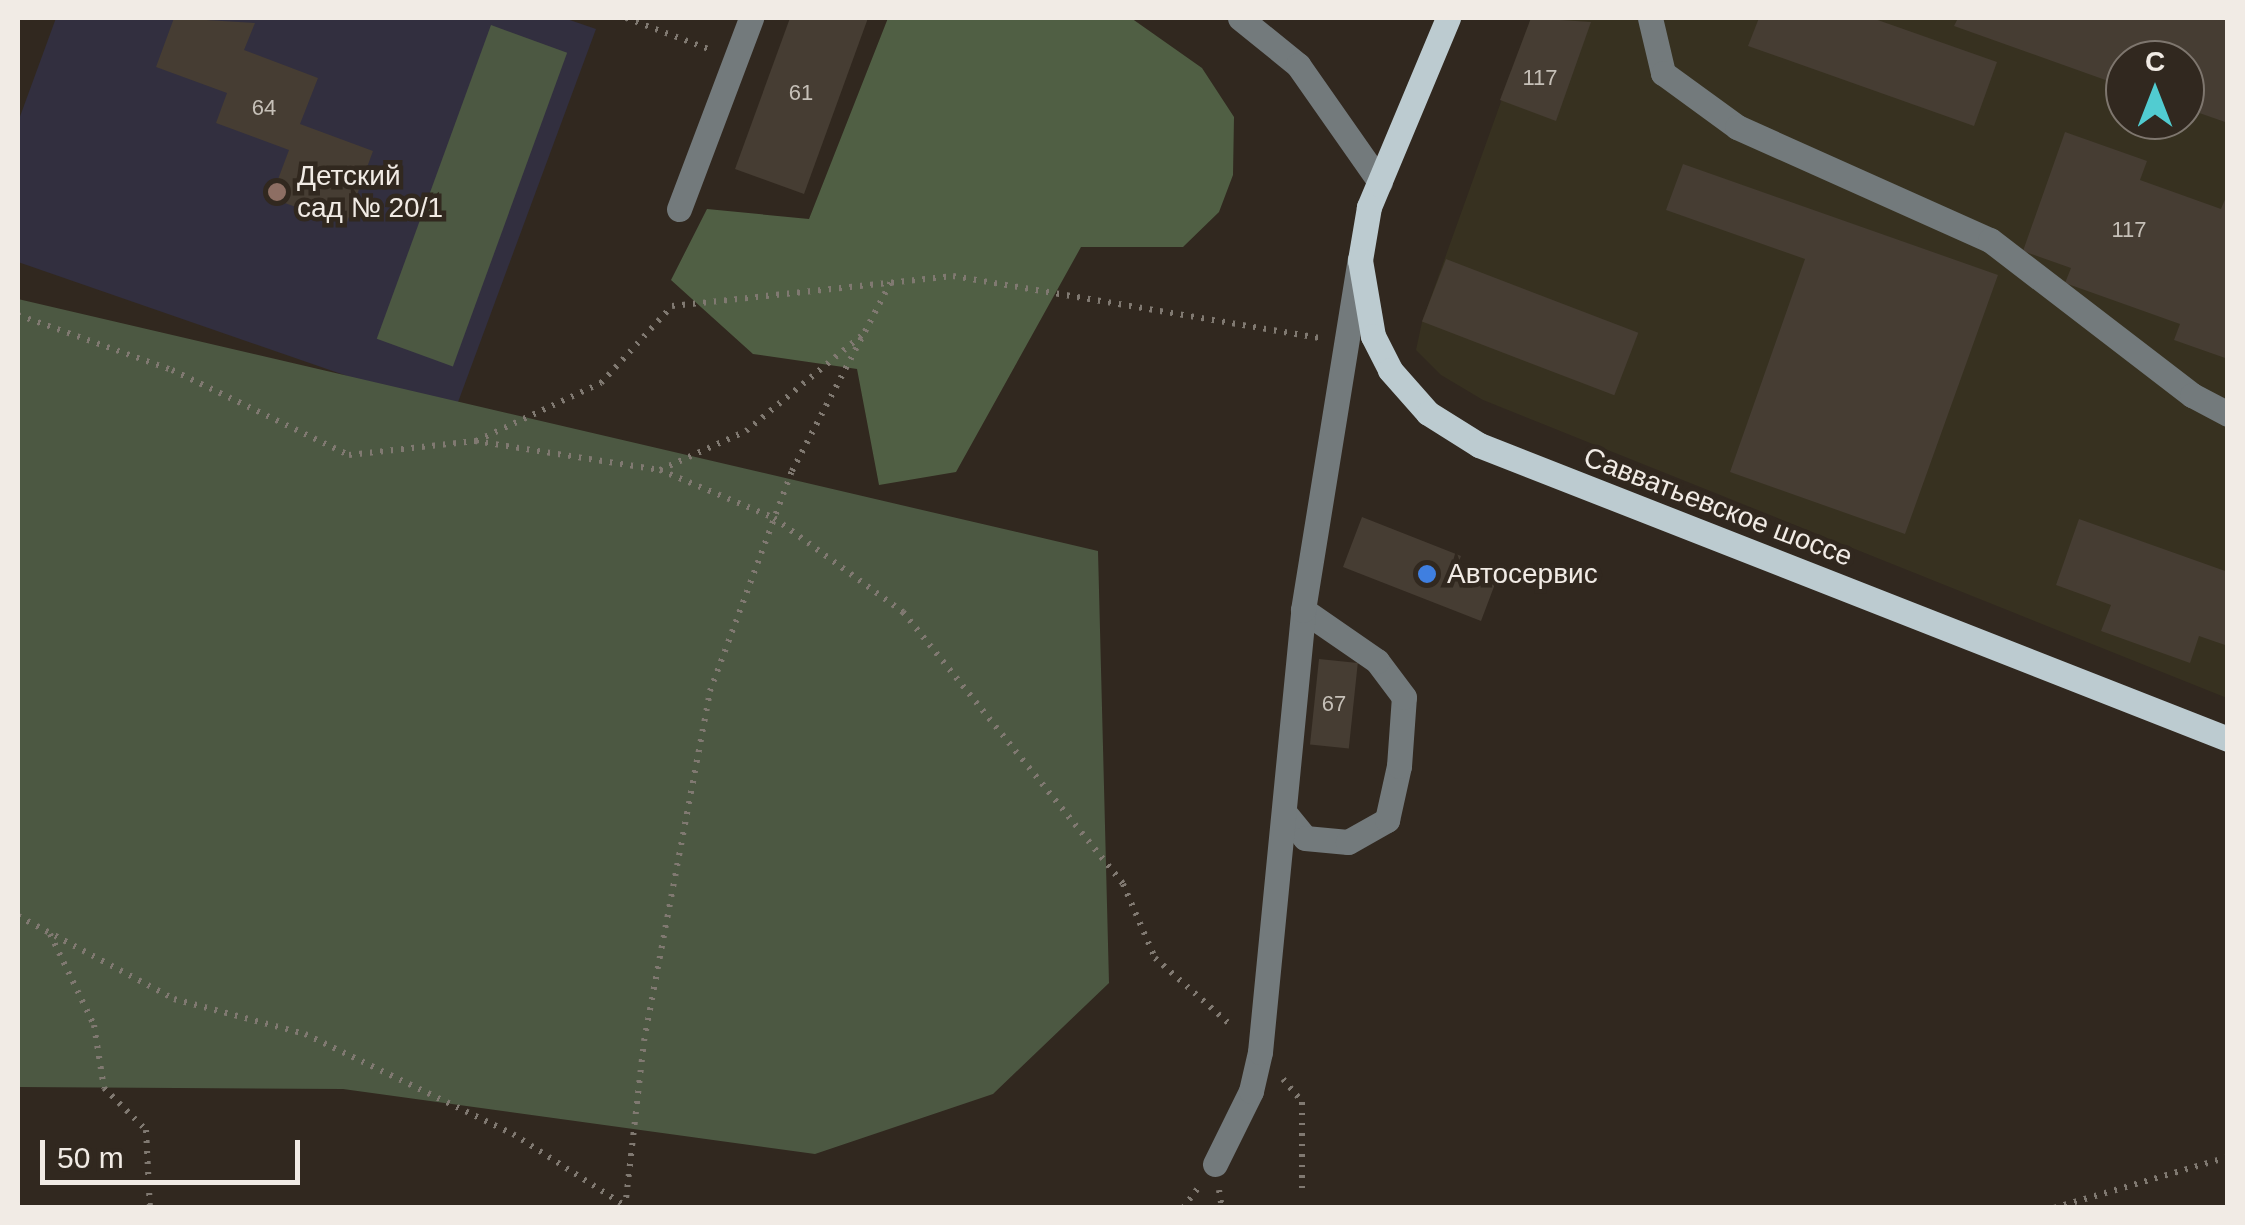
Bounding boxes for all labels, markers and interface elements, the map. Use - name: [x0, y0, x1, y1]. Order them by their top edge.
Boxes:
- north arrow: [2105, 40, 2205, 140]
- text: С: [2145, 46, 2165, 77]
- house number: 117: [1522, 65, 1558, 91]
- house number: 61: [789, 80, 813, 106]
- house number: 64: [252, 95, 276, 121]
- place label: Детский сад № 20/1: [297, 159, 443, 225]
- marker: Детский сад № 20/1: [266, 181, 288, 203]
- house number: 117: [2111, 217, 2147, 243]
- street label: Савватьевское шоссе: [1579, 440, 1857, 574]
- place label: Автосервис: [1447, 557, 1598, 591]
- marker: Автосервис: [1416, 563, 1438, 585]
- house number: 67: [1322, 691, 1346, 717]
- scale bar: [45, 1120, 305, 1182]
- text: 50 m: [57, 1141, 124, 1174]

